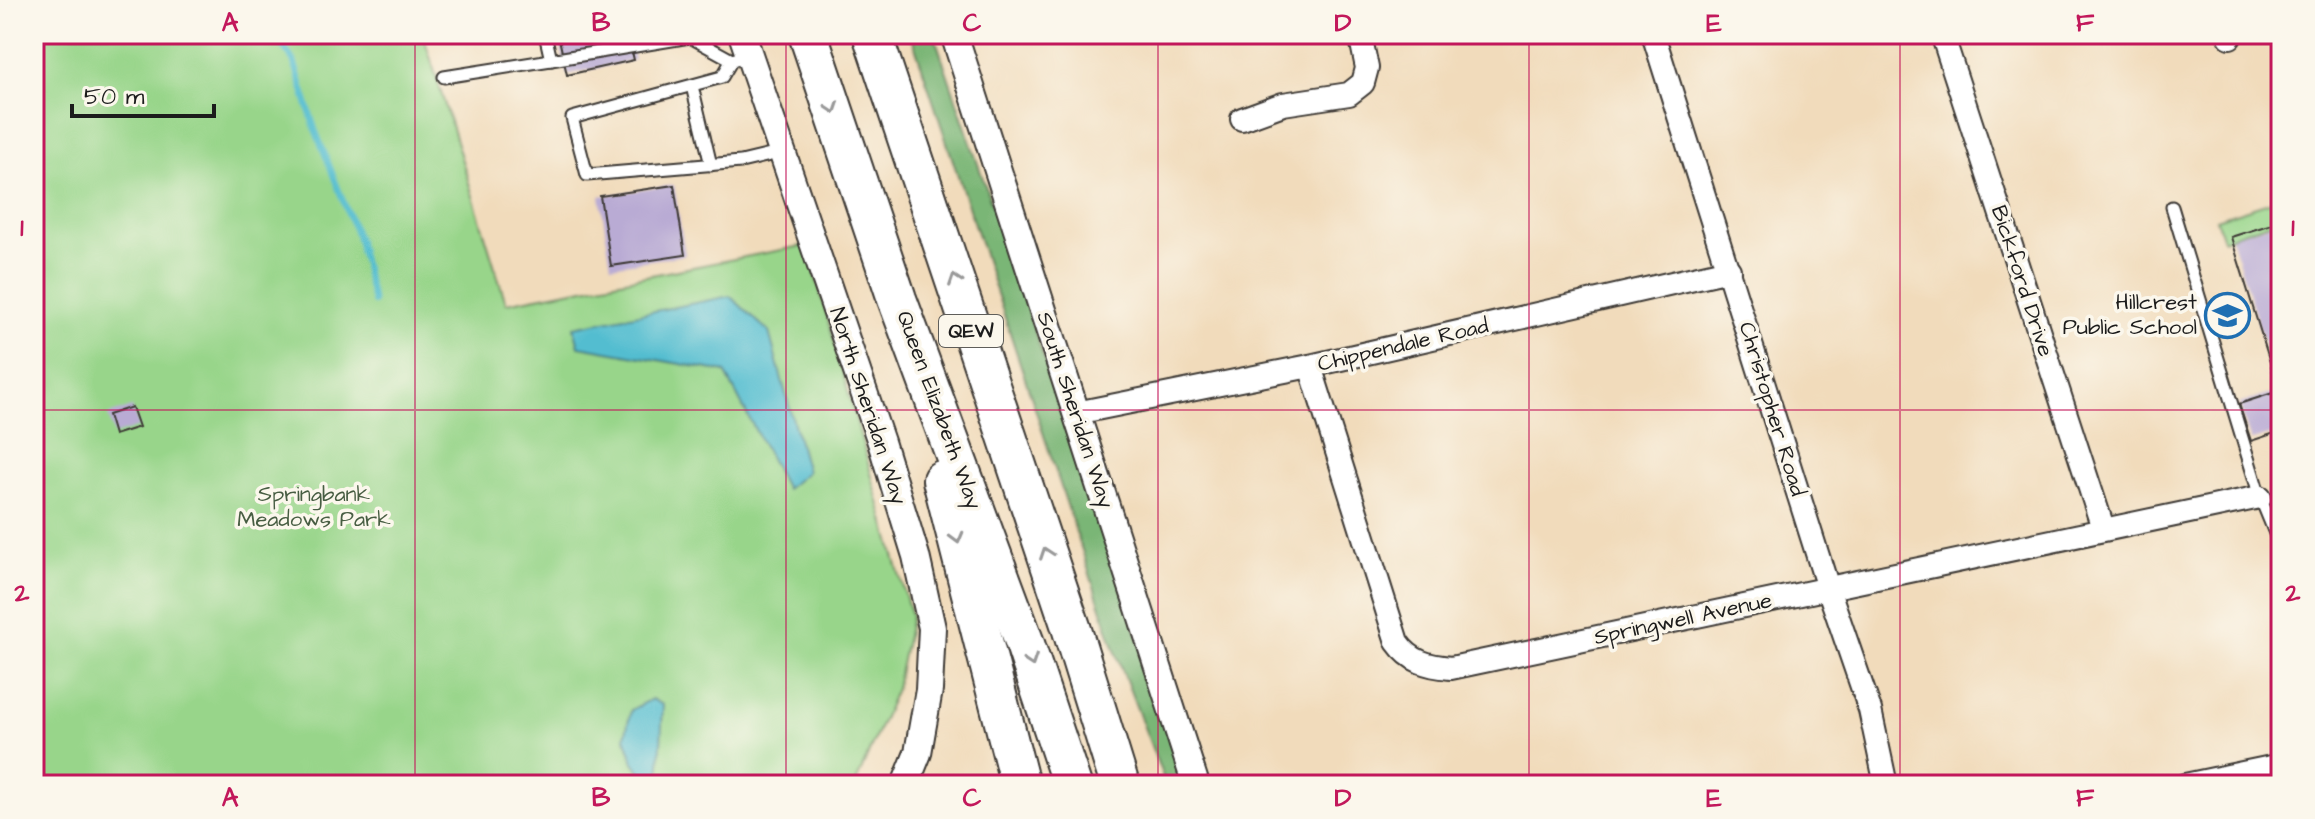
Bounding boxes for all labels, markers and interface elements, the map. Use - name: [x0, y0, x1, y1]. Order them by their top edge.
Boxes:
- text: A: [222, 5, 239, 41]
- text: B: [592, 5, 611, 41]
- text: C: [963, 5, 982, 41]
- text: D: [1335, 5, 1352, 41]
- text: E: [1706, 5, 1722, 41]
- text: F: [2076, 5, 2095, 41]
- scale bar: [72, 68, 214, 118]
- text: 50 m: [84, 80, 145, 114]
- one-way arrow: [824, 101, 840, 114]
- street label: Bickford Drive: [1983, 201, 2061, 361]
- text: 1: [20, 210, 24, 246]
- text: 1: [2291, 210, 2295, 246]
- one-way arrow: [948, 274, 964, 288]
- place label: Hillcrest Public School: [2063, 287, 2197, 343]
- school or university icon: Hillcrest Public School: [2204, 291, 2252, 339]
- street label: North Sheridan Way: [821, 303, 915, 509]
- street label: Queen Elizabeth Way: [888, 306, 989, 514]
- street label: South Sheridan Way: [1028, 308, 1121, 513]
- street label: Chippendale Road: [1315, 310, 1491, 380]
- road number: QEW: [939, 315, 1003, 347]
- street label: Christopher Road: [1731, 318, 1813, 500]
- park label: Springbank Meadows Park: [237, 479, 391, 535]
- one-way arrow: [947, 530, 964, 544]
- one-way arrow: [1040, 547, 1056, 561]
- text: 2: [14, 575, 30, 611]
- text: 2: [2285, 575, 2301, 611]
- street label: Springwell Avenue: [1591, 585, 1775, 654]
- one-way arrow: [1022, 653, 1038, 667]
- text: A: [222, 780, 239, 816]
- text: B: [592, 780, 611, 816]
- text: C: [963, 780, 982, 816]
- text: D: [1335, 780, 1352, 816]
- text: E: [1706, 780, 1722, 816]
- text: F: [2076, 780, 2095, 816]

